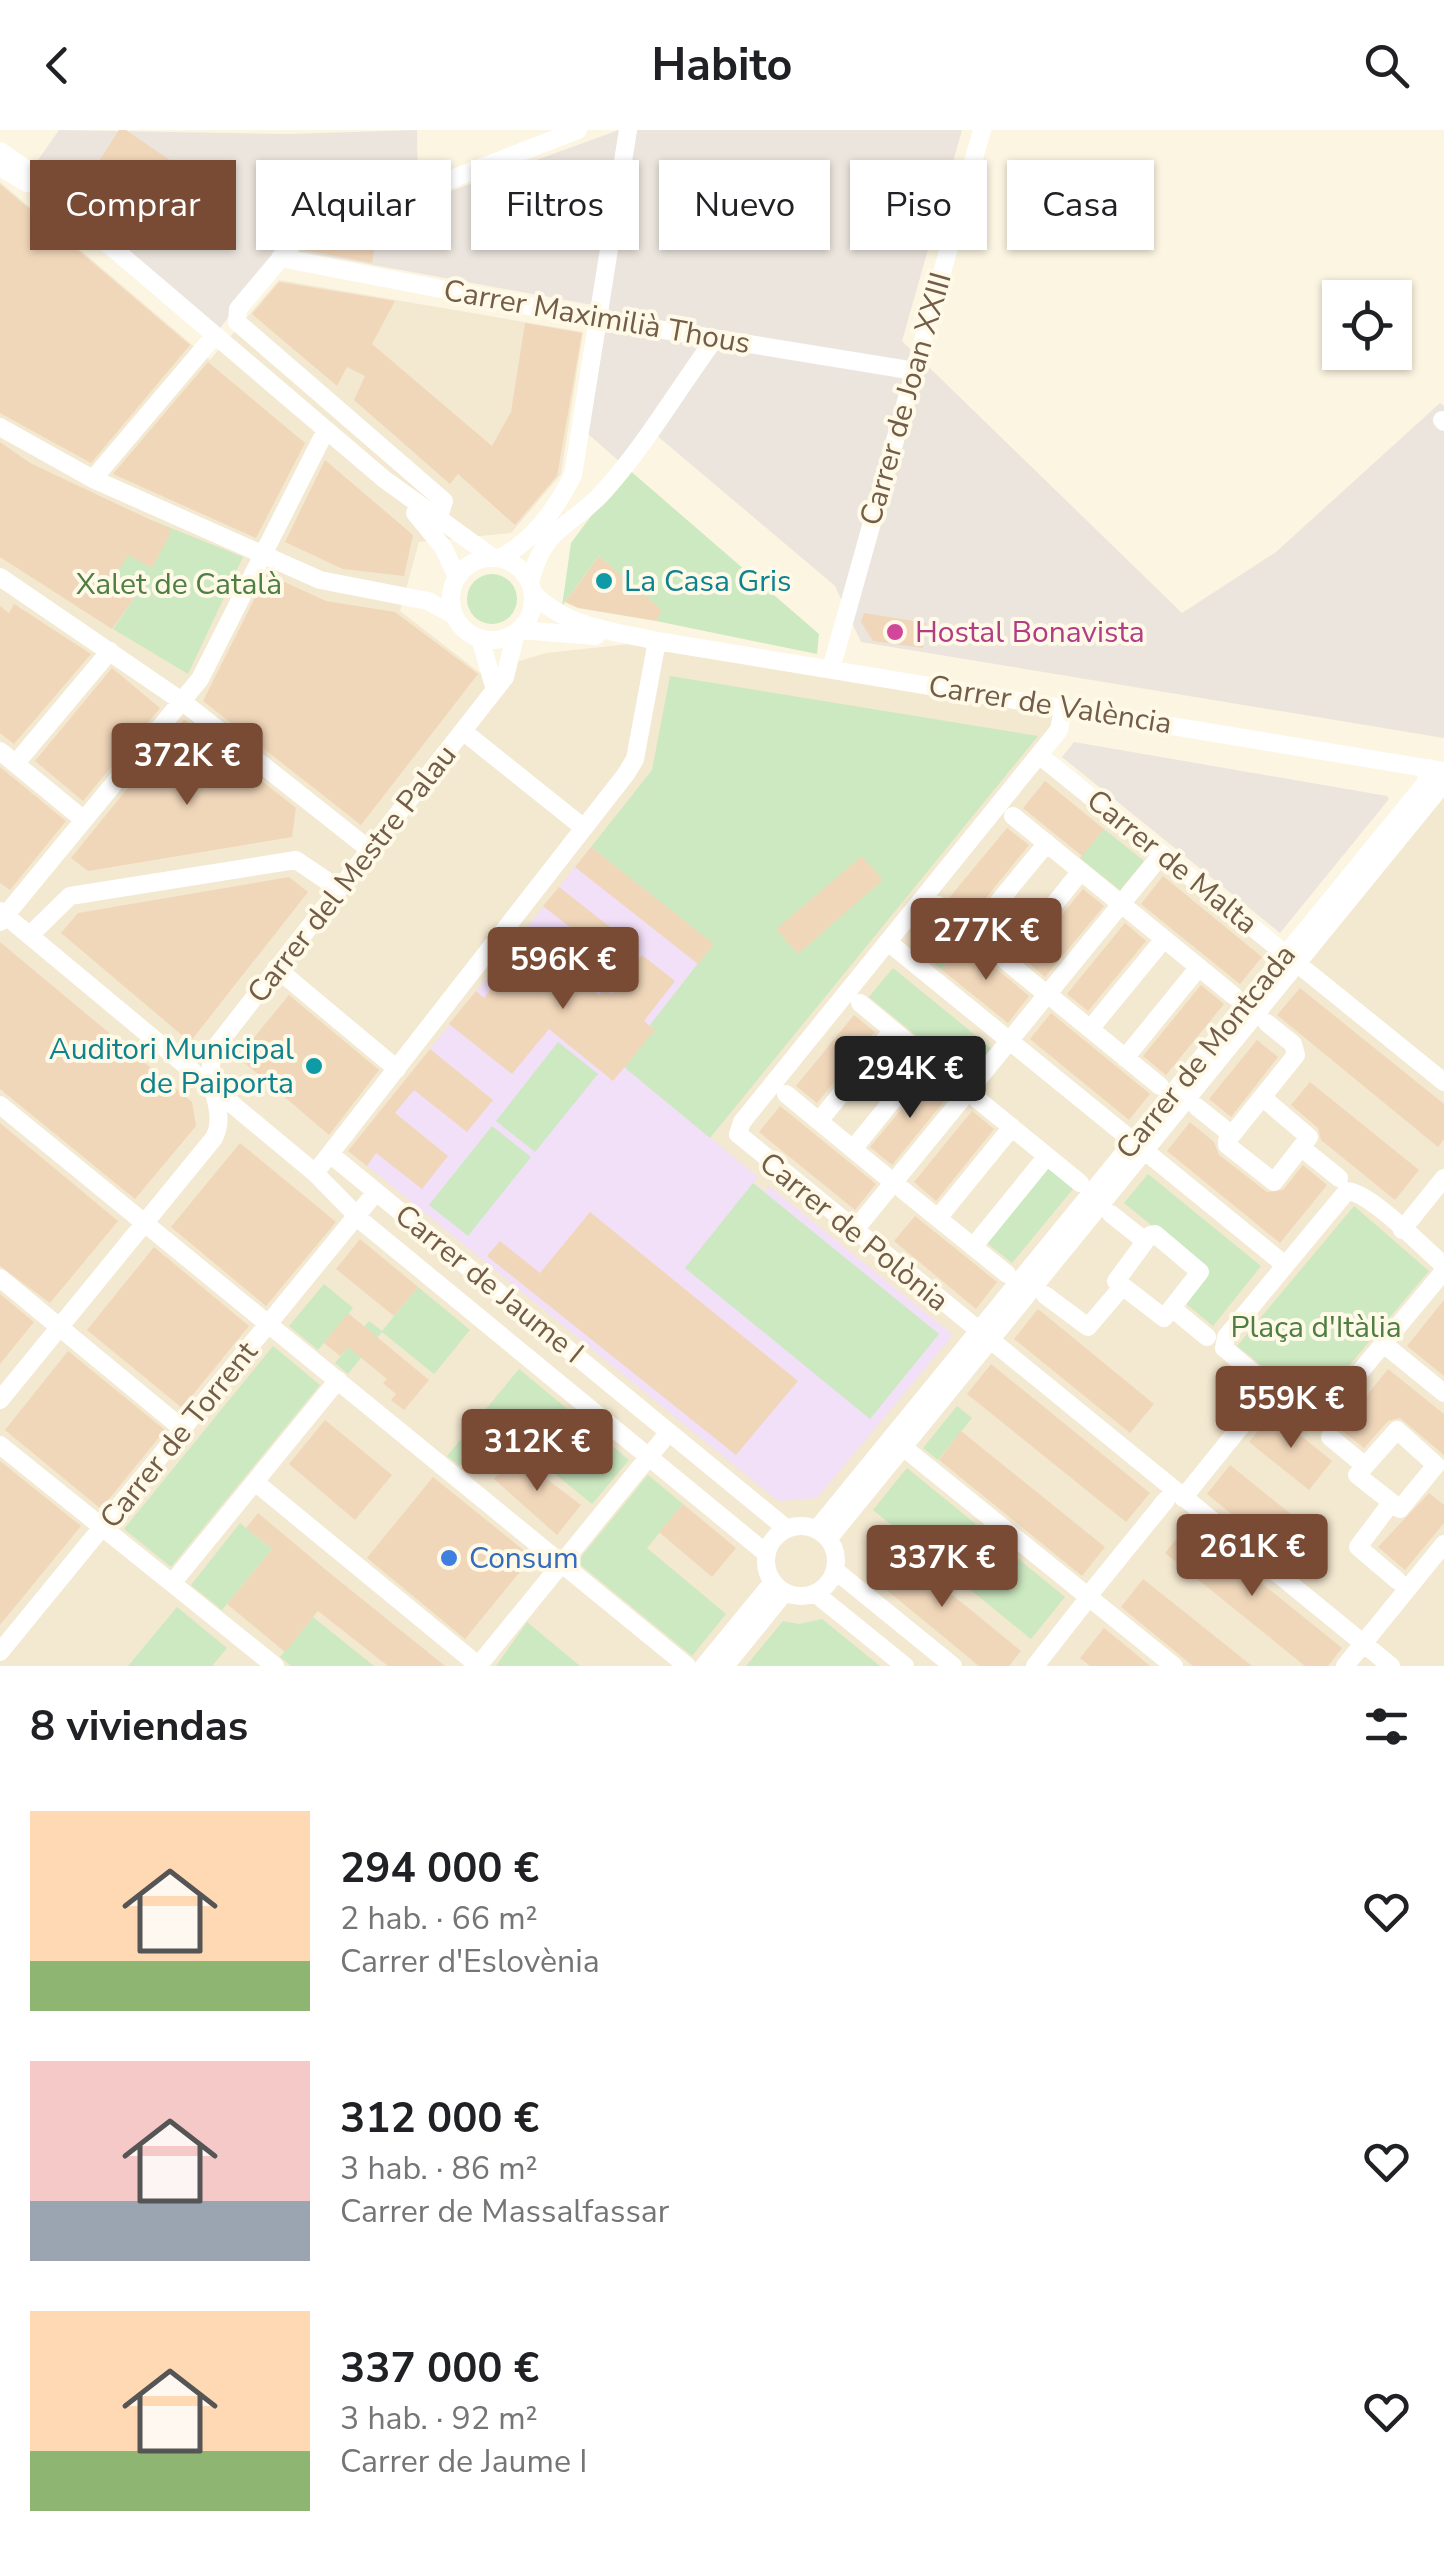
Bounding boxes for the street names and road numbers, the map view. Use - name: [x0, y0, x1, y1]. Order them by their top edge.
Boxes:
- street label: Carrer de Joan XXIII: [850, 268, 962, 530]
- street label: Carrer Maximilià Thous: [440, 270, 754, 364]
- street label: Carrer de València: [925, 666, 1175, 744]
- street label: Carrer del Mestre Palau: [238, 736, 466, 1012]
- street label: Carrer de Malta: [1078, 780, 1266, 944]
- street label: Carrer de Montcada: [1107, 936, 1305, 1168]
- street label: Carrer de Polònia: [751, 1143, 957, 1321]
- street label: Carrer de Jaume I: [386, 1195, 592, 1373]
- street label: Carrer de Torrent: [91, 1332, 268, 1537]

